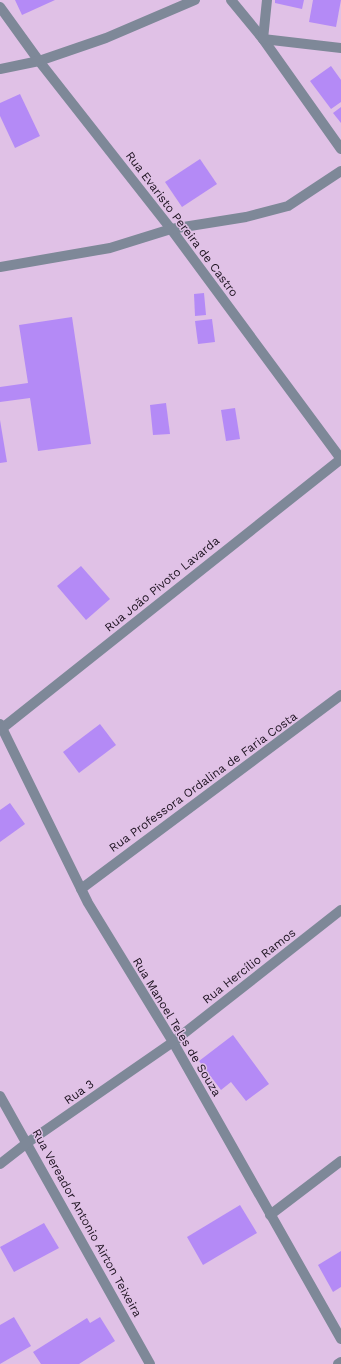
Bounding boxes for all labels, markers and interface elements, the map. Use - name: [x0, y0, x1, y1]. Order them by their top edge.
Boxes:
- street label: Rua Evaristo Pereira de Castro: [123, 149, 241, 299]
- street label: Rua João Pivoto Lavarda: [102, 533, 222, 635]
- street label: Rua Professora Ordalina de Faria Costa: [106, 709, 300, 855]
- street label: Rua Hercílio Ramos: [200, 925, 298, 1007]
- street label: Rua Manoel Teles de Souza: [130, 955, 224, 1099]
- street label: Rua 3: [62, 1077, 96, 1107]
- street label: Rua Vereador Antonio Airton Teixeira: [29, 1127, 145, 1320]

